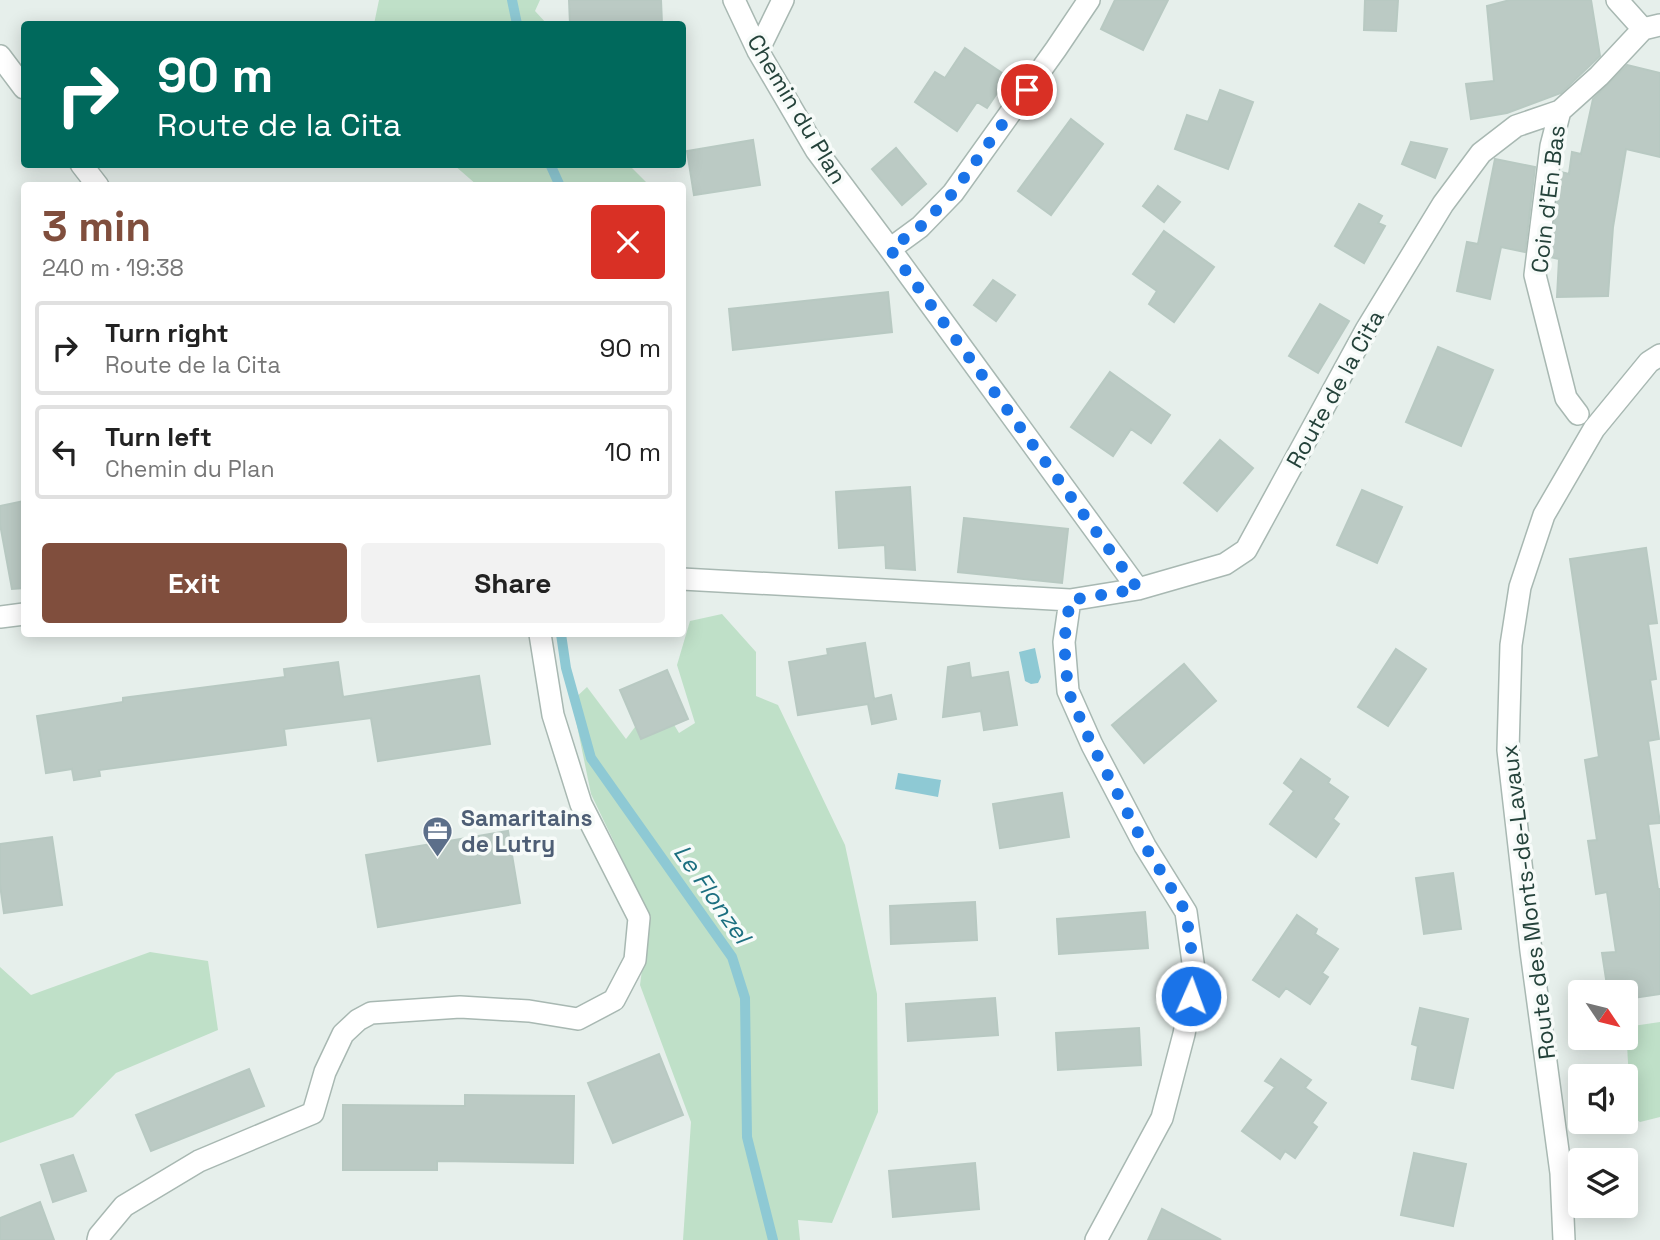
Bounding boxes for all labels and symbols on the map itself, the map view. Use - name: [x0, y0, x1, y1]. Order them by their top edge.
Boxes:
- street label: Chemin du Plan: [740, 29, 854, 189]
- pin: [997, 60, 1057, 120]
- street label: Coin d'En Bas: [1524, 123, 1572, 275]
- street label: Route de la Cita: [1279, 305, 1391, 473]
- street label: Route des Monts-de-Lavaux: [1494, 743, 1562, 1061]
- place label: Samaritains de Lutry: [461, 803, 593, 859]
- office icon: Samaritains de Lutry: [421, 814, 455, 858]
- water label: Le Flonzel: [667, 838, 760, 952]
- position arrow: [1154, 959, 1228, 1033]
- north arrow: [1568, 980, 1638, 1050]

